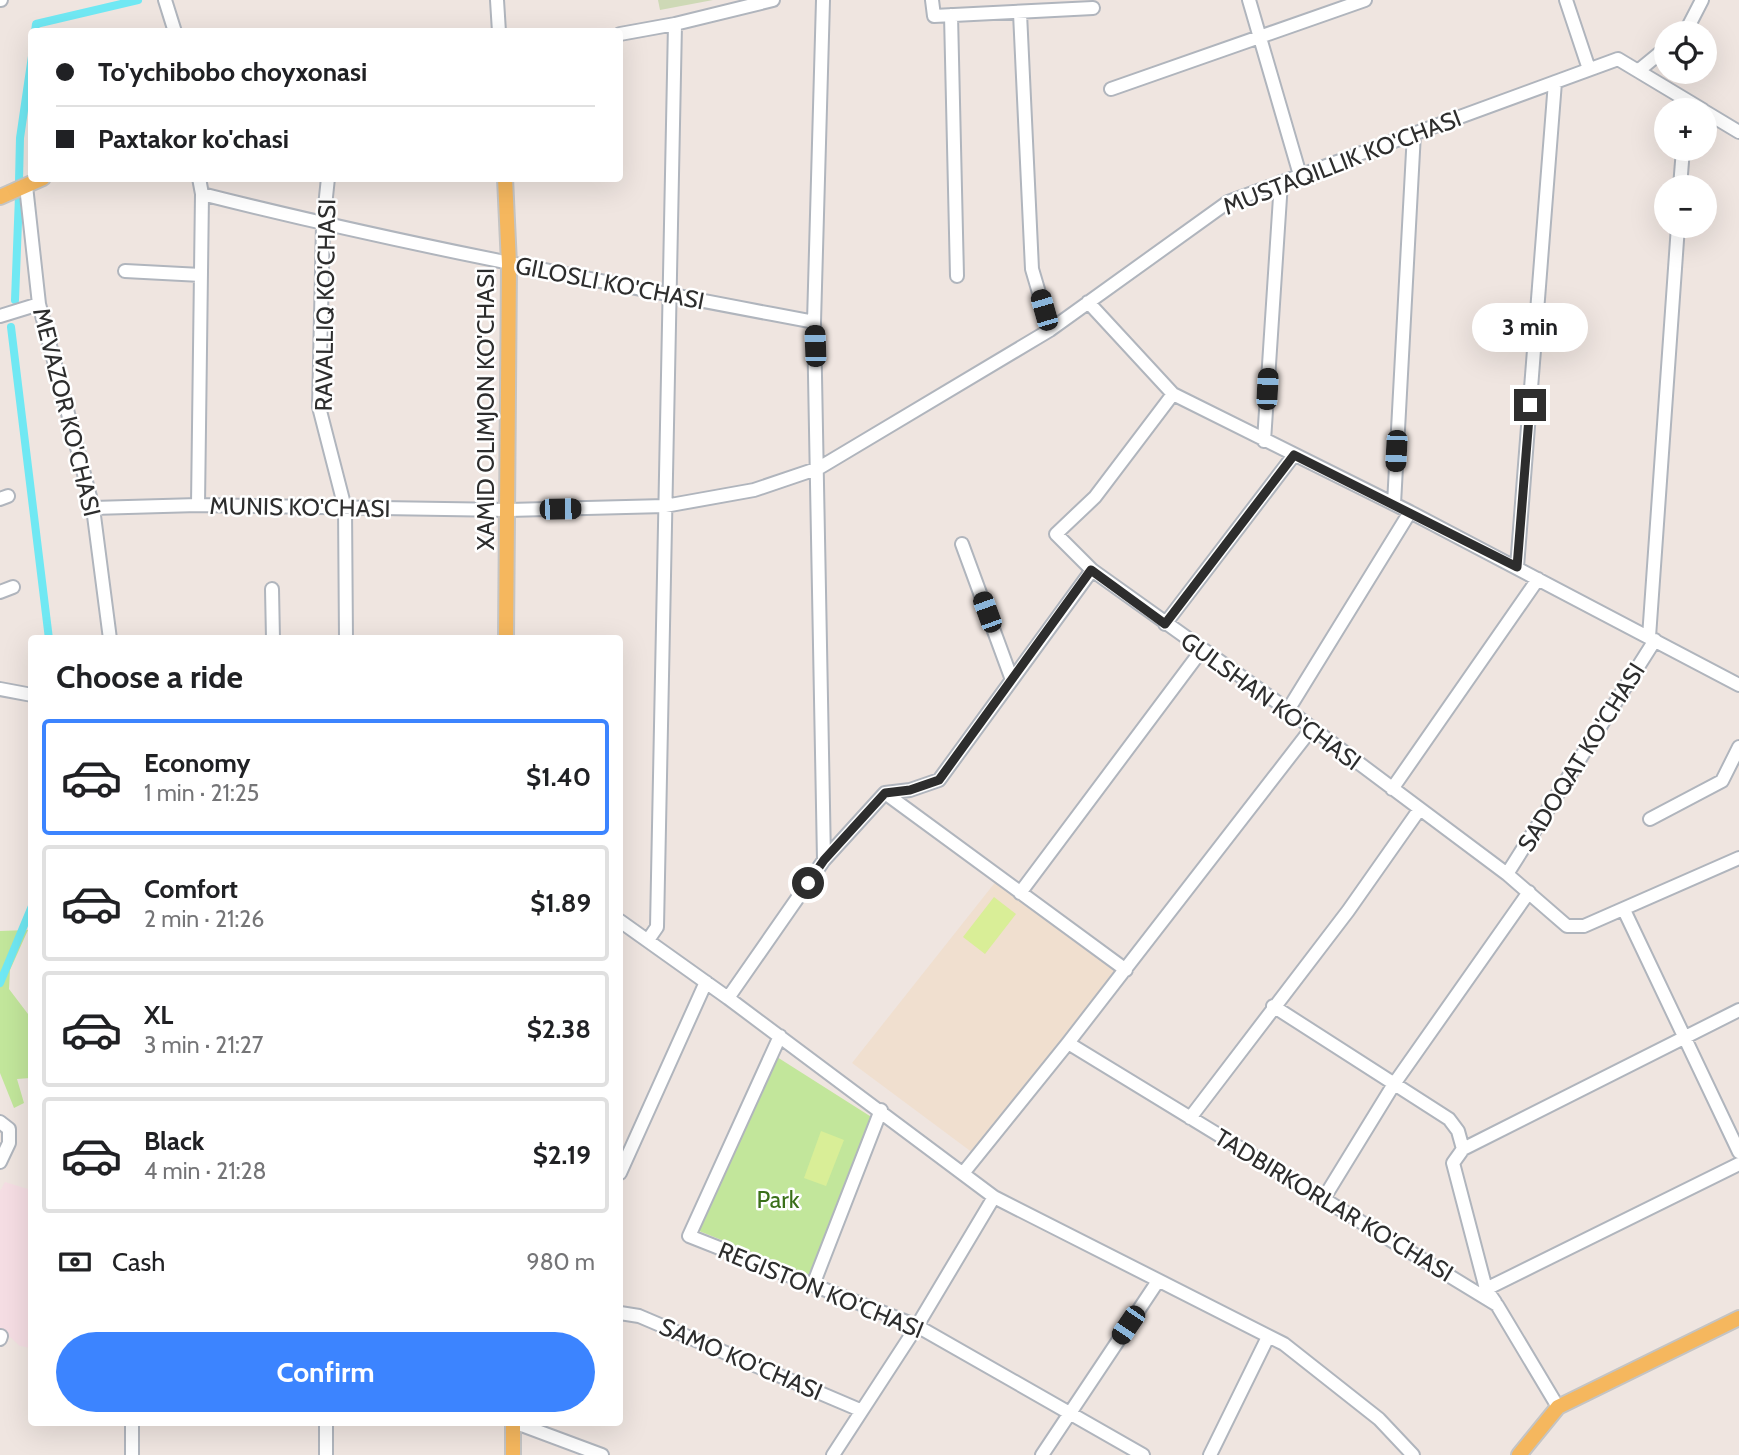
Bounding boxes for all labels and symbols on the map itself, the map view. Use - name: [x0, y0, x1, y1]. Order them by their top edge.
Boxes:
- street label: MUSTAQILLIK KO'CHASI: [1219, 103, 1465, 221]
- street label: RAVALLIQ KO'CHASI: [309, 198, 341, 412]
- street label: GILOSLI KO'CHASI: [513, 250, 707, 316]
- street label: XAMID OLIMJON KO'CHASI: [471, 268, 500, 550]
- car: [1029, 287, 1060, 333]
- callout: 3 min: [1472, 304, 1588, 352]
- street label: MEVAZOR KO'CHASI: [27, 305, 107, 519]
- car: [804, 325, 827, 367]
- car: [1256, 367, 1279, 411]
- route end: [1514, 389, 1546, 421]
- car: [1385, 429, 1408, 473]
- street label: MUNIS KO'CHASI: [209, 491, 391, 523]
- car: [539, 498, 582, 520]
- car: [970, 589, 1005, 635]
- street label: GULSHAN KO'CHASI: [1175, 626, 1367, 776]
- street label: SADOQAT KO'CHASI: [1511, 657, 1651, 857]
- route start: [792, 867, 824, 899]
- street label: TADBIRKORLAR KO'CHASI: [1209, 1122, 1459, 1288]
- park label: Park: [756, 1185, 800, 1214]
- street label: REGISTON KO'CHASI: [714, 1236, 928, 1344]
- car: [1108, 1302, 1149, 1348]
- street label: SAMO KO'CHASI: [655, 1312, 827, 1406]

